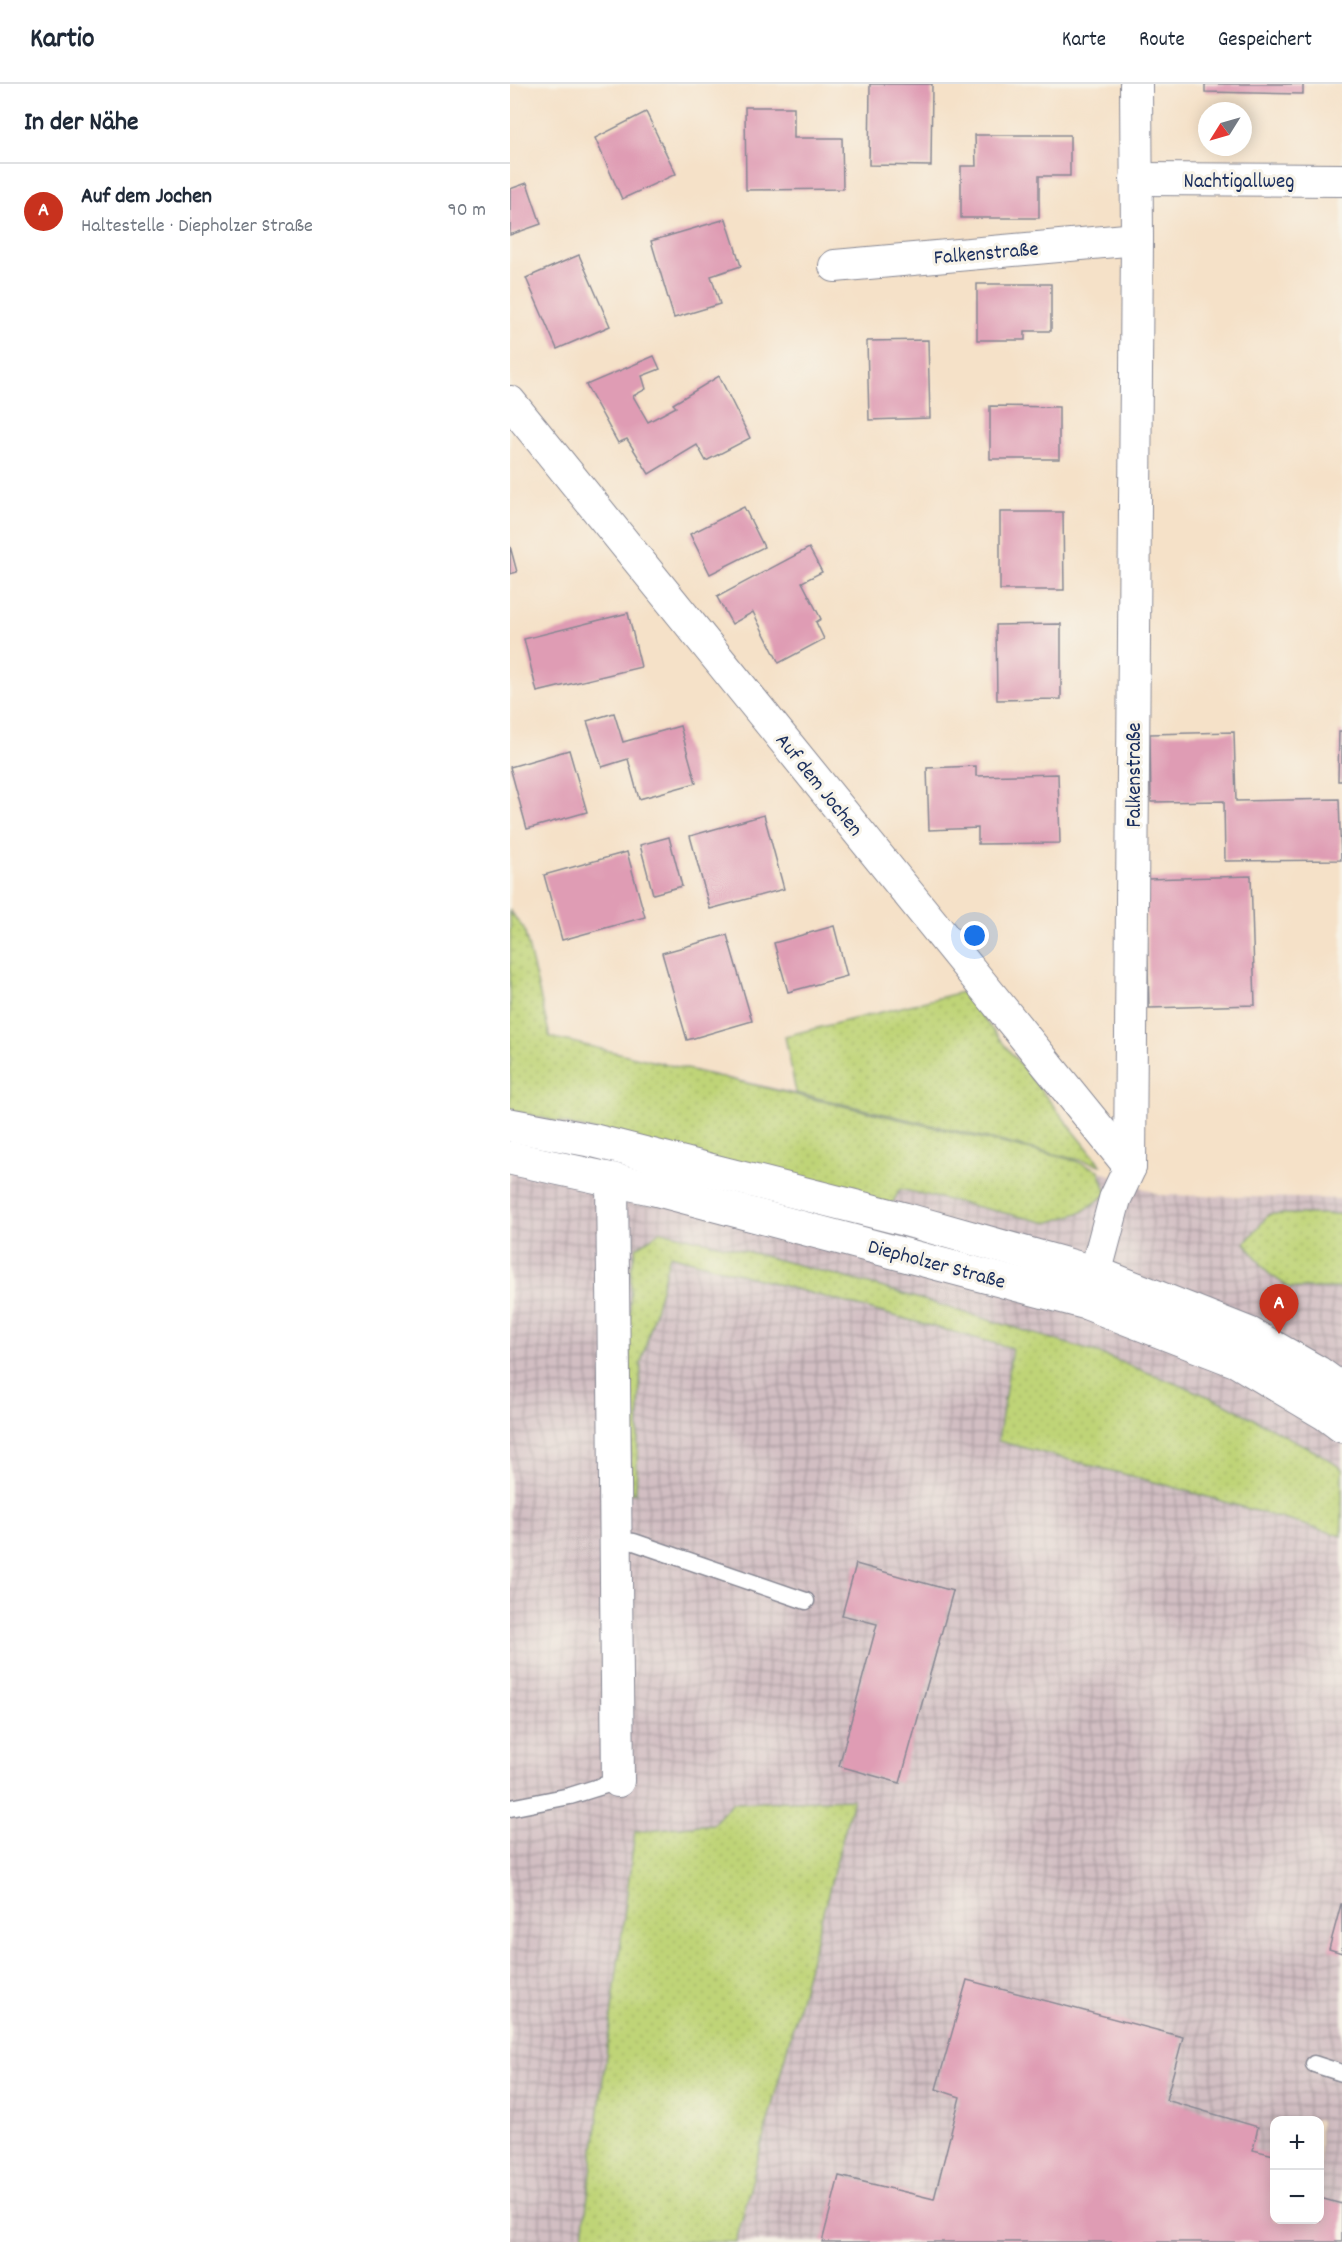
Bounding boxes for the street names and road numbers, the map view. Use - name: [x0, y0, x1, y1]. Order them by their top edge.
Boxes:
- street label: Nachtigallweg: [1184, 168, 1294, 198]
- street label: Falkenstraße: [933, 235, 1040, 275]
- street label: Falkenstraße: [1121, 722, 1151, 828]
- street label: Auf dem Jochen: [767, 728, 869, 844]
- street label: Diepholzer Straße: [864, 1233, 1008, 1299]

